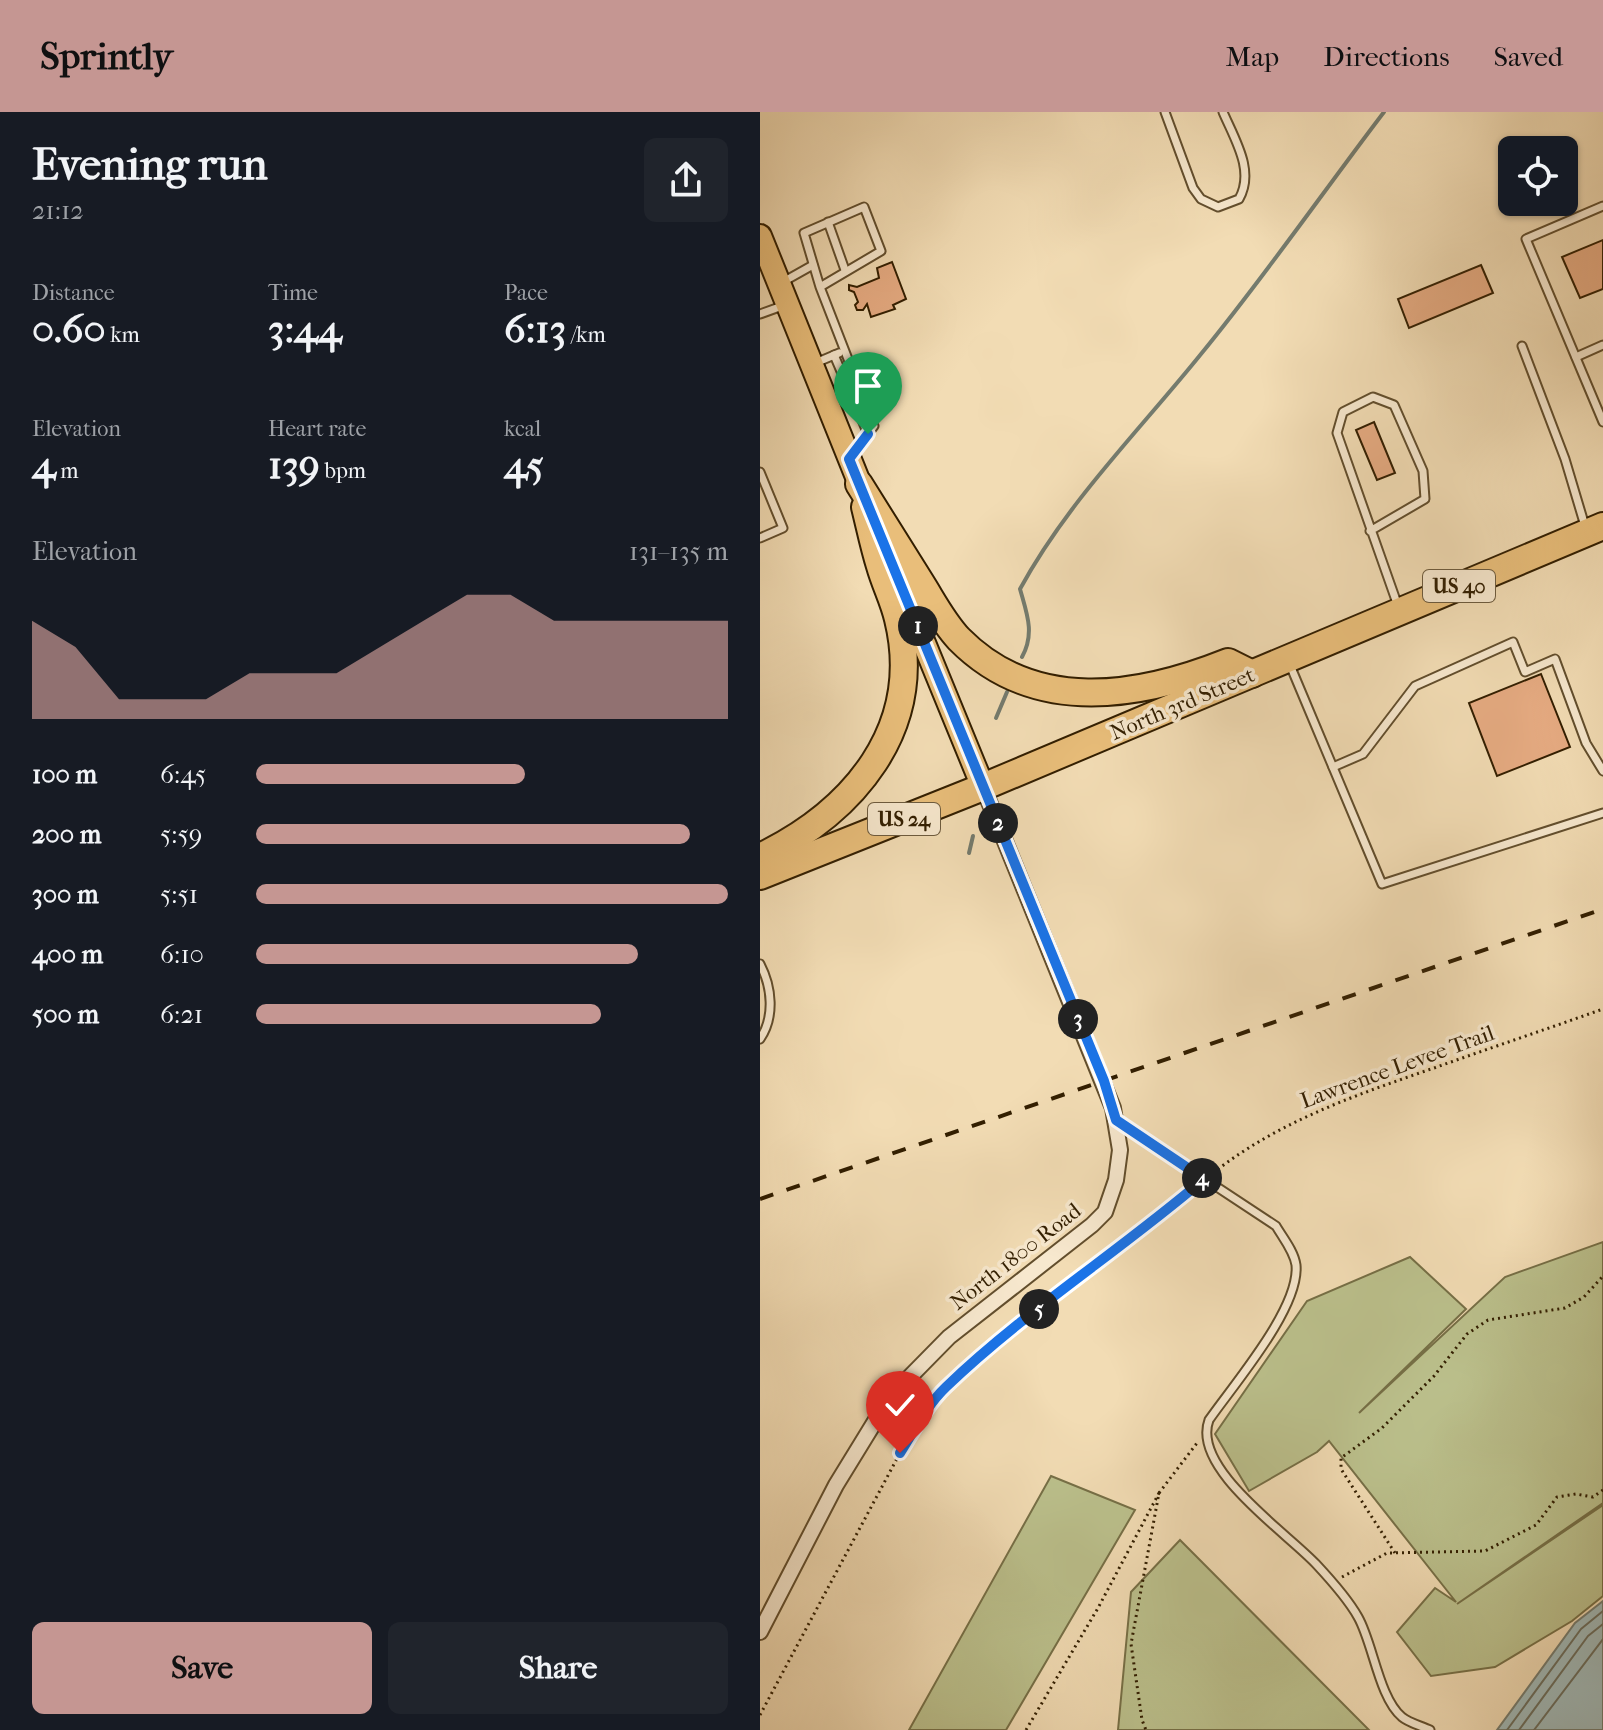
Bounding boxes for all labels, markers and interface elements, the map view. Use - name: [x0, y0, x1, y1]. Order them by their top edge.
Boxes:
- text: Sprintly: [40, 34, 173, 79]
- text: Map: [1226, 40, 1279, 73]
- text: Directions: [1323, 40, 1450, 73]
- text: Saved: [1494, 40, 1563, 73]
- map controls: [1498, 136, 1578, 216]
- button: locate: [1498, 136, 1578, 216]
- button: share: [644, 138, 728, 222]
- text: Evening run: [32, 139, 267, 190]
- text: 21:12: [32, 195, 84, 226]
- text: Distance: [32, 280, 115, 306]
- text: Time: [268, 280, 318, 306]
- text: Pace: [504, 280, 548, 306]
- text: 0.60: [32, 306, 106, 352]
- text: 3:44: [268, 306, 342, 352]
- text: 6:13: [504, 306, 566, 352]
- text: km: [106, 322, 140, 348]
- text: /km: [566, 322, 606, 348]
- pin: [834, 352, 902, 434]
- icon: arrive: [846, 364, 890, 408]
- text: Elevation: [32, 416, 121, 442]
- text: Heart rate: [268, 416, 367, 442]
- text: kcal: [504, 416, 541, 442]
- text: 4: [32, 442, 56, 488]
- text: 139: [268, 442, 320, 488]
- text: 45: [504, 442, 544, 488]
- text: m: [56, 458, 79, 484]
- text: bpm: [320, 458, 366, 484]
- text: Elevation: [32, 536, 137, 567]
- text: 131–135 m: [629, 536, 728, 567]
- road number: US 40: [1423, 570, 1495, 602]
- pin: 1: [898, 606, 938, 646]
- text: 1: [914, 613, 922, 639]
- street label: North 3rd Street: [1106, 662, 1259, 746]
- text: 100 m: [32, 759, 97, 790]
- text: 6:45: [160, 759, 206, 790]
- road number: US 24: [868, 803, 940, 835]
- pin: 2: [978, 803, 1018, 843]
- text: 2: [992, 810, 1004, 836]
- text: 200 m: [32, 819, 101, 850]
- text: 5:59: [160, 819, 202, 850]
- text: 300 m: [32, 879, 99, 910]
- text: 5:51: [160, 879, 198, 910]
- text: 400 m: [32, 939, 103, 970]
- text: 6:10: [160, 939, 204, 970]
- text: 500 m: [32, 999, 99, 1030]
- text: 6:21: [160, 999, 203, 1030]
- pin: 3: [1058, 999, 1098, 1039]
- text: 3: [1073, 1006, 1083, 1032]
- street label: Lawrence Levee Trail: [1297, 1020, 1498, 1114]
- pin: 4: [1182, 1158, 1222, 1198]
- text: 4: [1196, 1165, 1209, 1191]
- street label: North 1800 Road: [945, 1197, 1087, 1316]
- pin: 5: [1019, 1289, 1059, 1329]
- text: 5: [1034, 1296, 1044, 1322]
- pin: [866, 1371, 934, 1453]
- icon: check: [878, 1383, 922, 1427]
- button: Save: [32, 1622, 372, 1714]
- button: Share: [388, 1622, 728, 1714]

